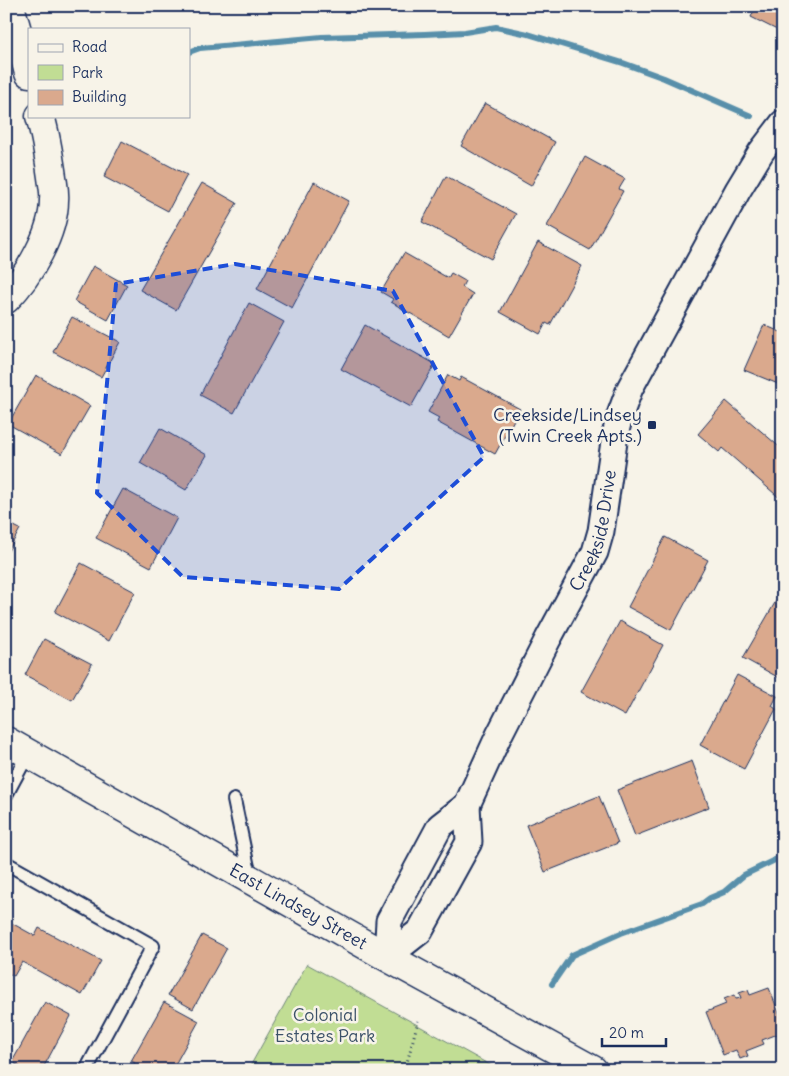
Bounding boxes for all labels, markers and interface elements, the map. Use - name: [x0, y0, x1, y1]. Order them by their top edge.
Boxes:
- legend: [28, 28, 190, 118]
- text: Road: [72, 37, 107, 56]
- text: Park: [72, 63, 103, 82]
- text: Building: [72, 87, 127, 106]
- place label: Creekside/Lindsey (Twin Creek Apts.): [493, 403, 642, 447]
- marker: Creekside/Lindsey (Twin Creek Apts.): [646, 419, 658, 431]
- street label: Creekside Drive: [564, 468, 621, 595]
- street label: East Lindsey Street: [226, 858, 371, 954]
- park label: Colonial Estates Park: [275, 1003, 375, 1047]
- scale bar: [602, 1016, 665, 1048]
- text: 20 m: [609, 1023, 644, 1042]

